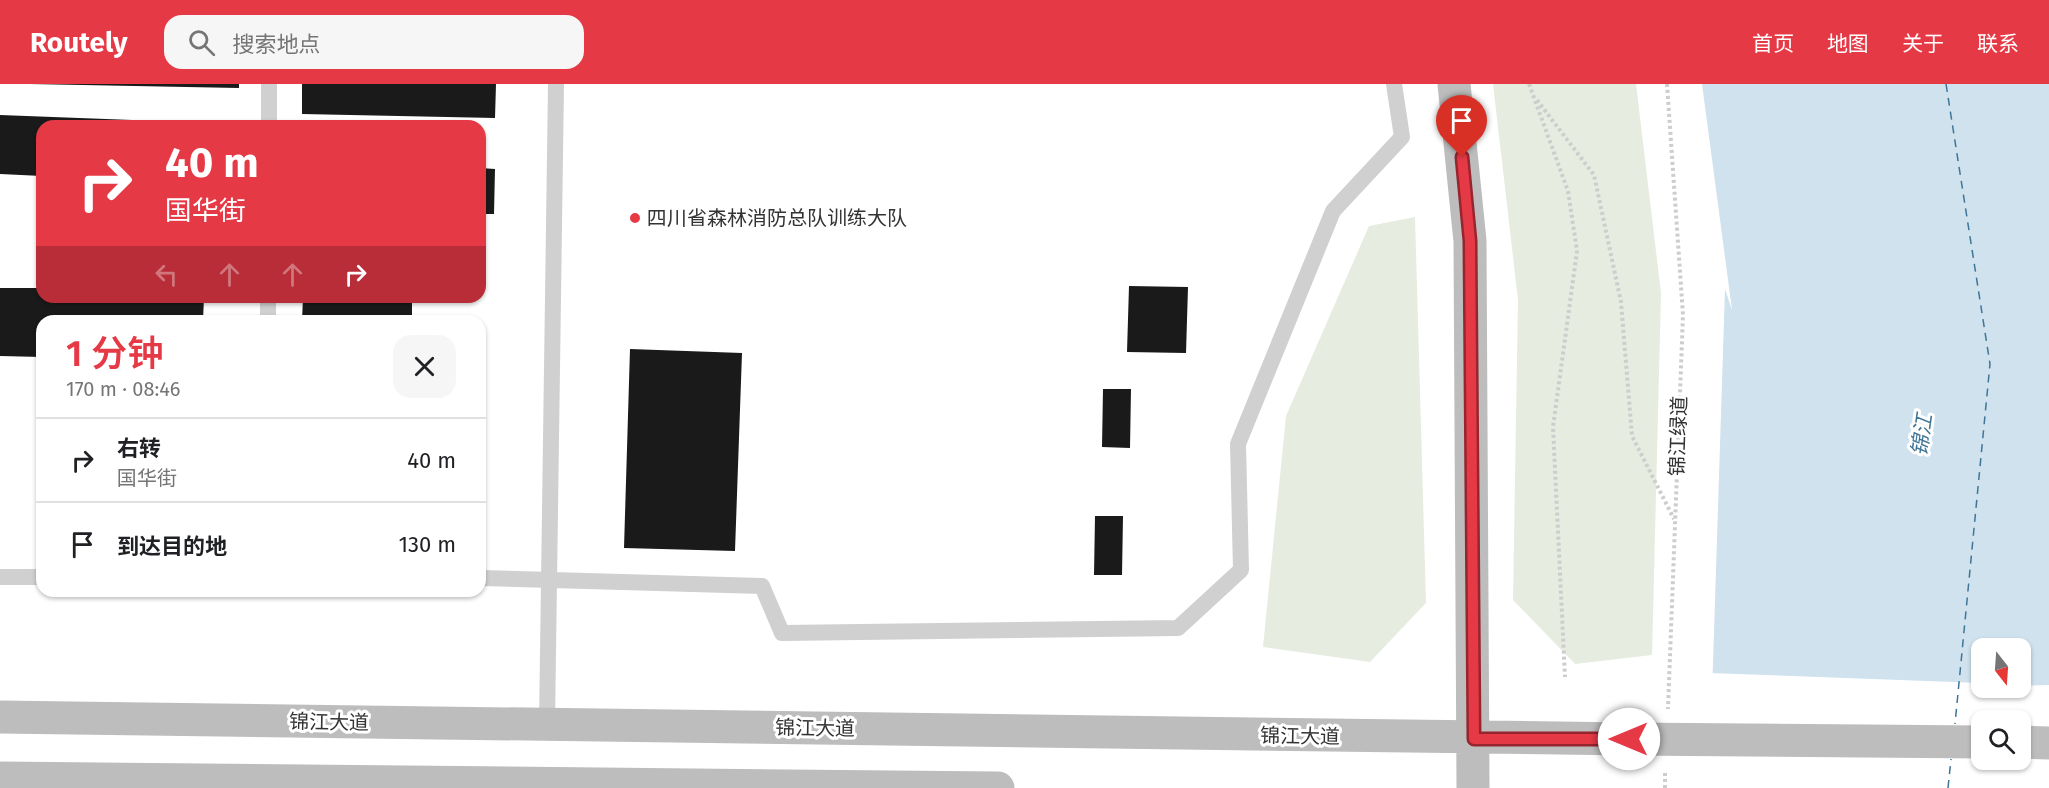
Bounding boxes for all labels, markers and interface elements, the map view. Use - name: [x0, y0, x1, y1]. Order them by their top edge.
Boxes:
- search box: [164, 15, 584, 69]
- text: Routely: [30, 26, 128, 59]
- icon: search: [185, 26, 218, 59]
- text: 搜索地点: [233, 31, 321, 58]
- text: 首页: [1752, 31, 1794, 57]
- text: 地图: [1827, 31, 1869, 57]
- text: 关于: [1902, 31, 1944, 57]
- text: 联系: [1977, 31, 2019, 57]
- pin: [1436, 95, 1487, 157]
- icon: arrive: [1445, 104, 1478, 137]
- text: 40 m: [165, 138, 259, 188]
- icon: right: [66, 144, 144, 222]
- text: 国华街: [165, 195, 246, 227]
- place label: 四川省森林消防总队训练大队: [647, 206, 907, 230]
- marker: 四川省森林消防总队训练大队: [628, 211, 642, 225]
- icon: left: [150, 258, 183, 291]
- icon: ahead: [213, 258, 246, 291]
- icon: ahead: [276, 258, 309, 291]
- icon: right: [339, 258, 372, 291]
- text: 1 分钟: [66, 332, 163, 376]
- button: close: [393, 335, 456, 398]
- text: 170 m · 08:46: [66, 377, 180, 401]
- street label: 锦江绿道: [1665, 396, 1691, 476]
- water label: 锦江: [1906, 410, 1938, 458]
- text: 右转: [117, 435, 161, 462]
- icon: right: [66, 444, 99, 477]
- text: 40 m: [407, 447, 456, 474]
- text: 国华街: [117, 466, 177, 490]
- icon: arrive: [66, 528, 99, 561]
- text: 130 m: [399, 531, 456, 558]
- text: 到达目的地: [117, 533, 227, 560]
- north arrow: [1971, 638, 2031, 698]
- map controls: [1971, 638, 2031, 770]
- position arrow: [1597, 707, 1661, 771]
- street label: 锦江大道: [289, 709, 369, 735]
- button: search: [1971, 710, 2031, 770]
- street label: 锦江大道: [775, 715, 855, 741]
- street label: 锦江大道: [1260, 723, 1340, 749]

